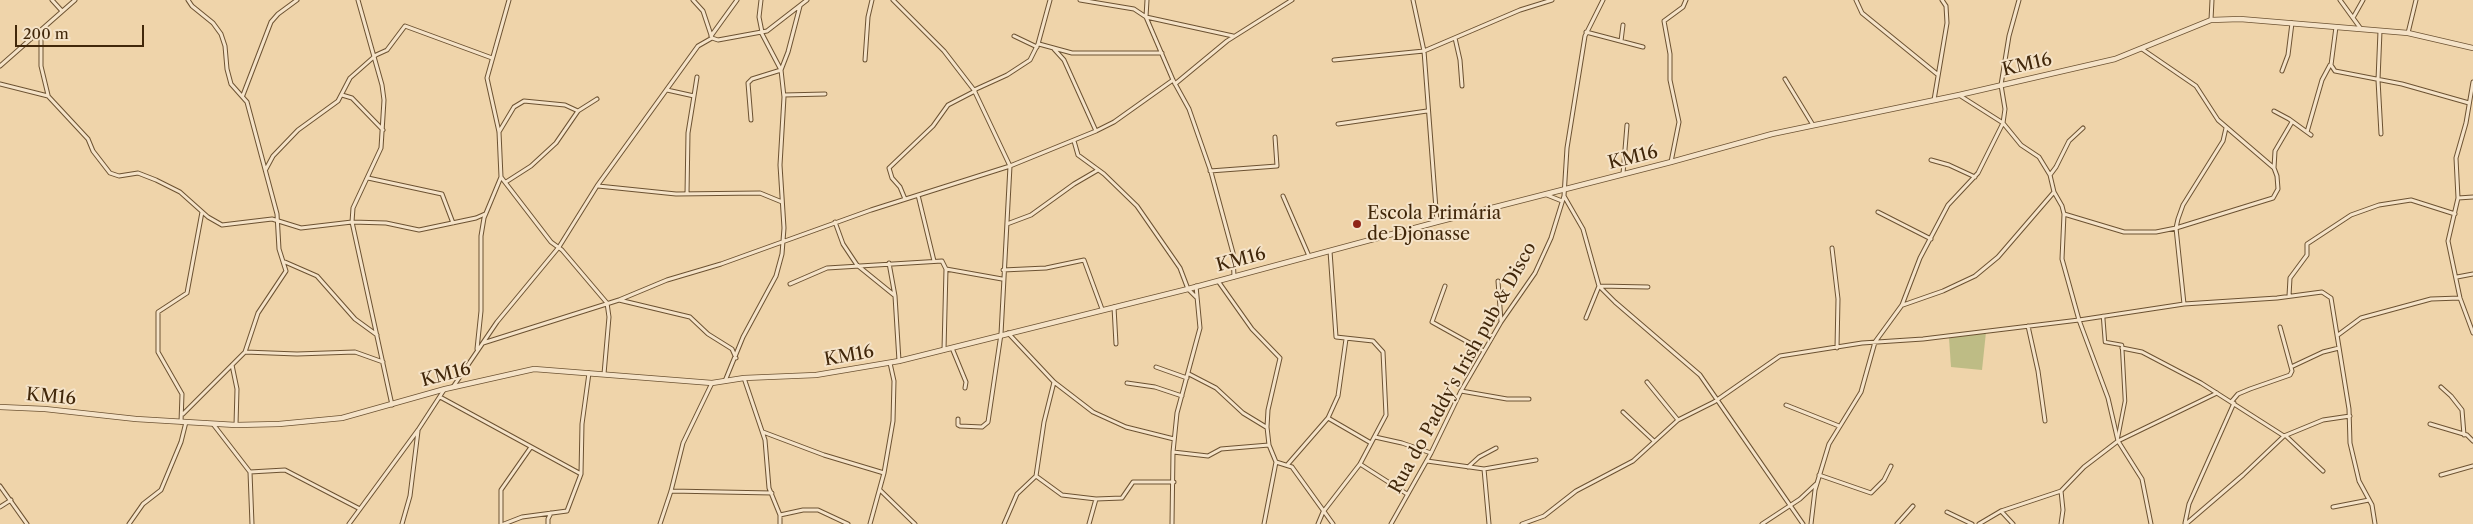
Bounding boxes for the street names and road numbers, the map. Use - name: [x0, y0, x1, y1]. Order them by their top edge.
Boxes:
- street label: KM16: [2000, 49, 2054, 81]
- street label: KM16: [1606, 141, 1660, 175]
- street label: Rua do Paddy's Irish pub & Disco: [1385, 239, 1541, 497]
- street label: KM16: [1214, 243, 1268, 277]
- street label: KM16: [822, 341, 876, 371]
- street label: KM16: [419, 358, 473, 392]
- street label: KM16: [25, 384, 77, 410]

